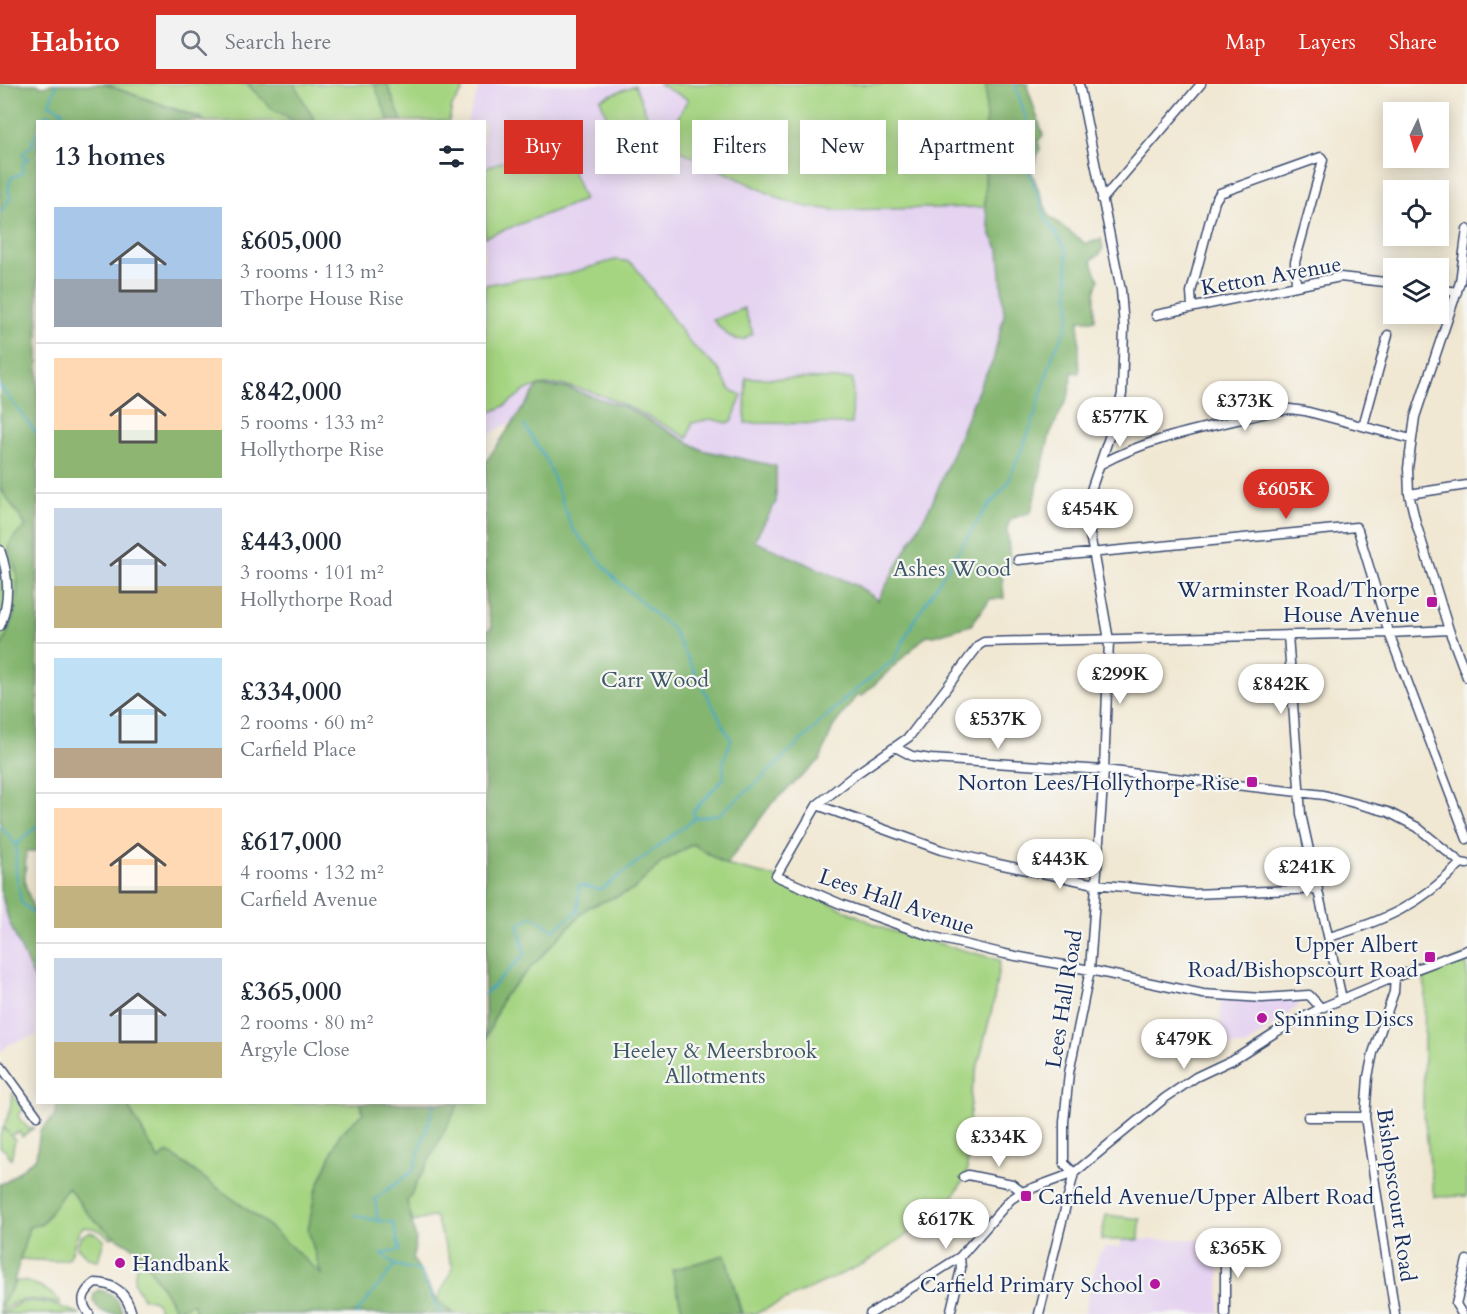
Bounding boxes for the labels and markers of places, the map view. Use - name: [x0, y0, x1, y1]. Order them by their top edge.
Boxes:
- pin: £373K: [1203, 381, 1287, 432]
- pin: £577K: [1078, 397, 1162, 448]
- pin: £605K: [1244, 469, 1328, 520]
- pin: £454K: [1048, 489, 1132, 540]
- place label: Warminster Road/Thorpe House Avenue: [1176, 575, 1420, 630]
- marker: Warminster Road/Thorpe House Avenue: [1425, 595, 1439, 609]
- pin: £299K: [1078, 654, 1162, 705]
- pin: £842K: [1239, 664, 1323, 715]
- pin: £537K: [956, 699, 1040, 750]
- place label: Norton Lees/Hollythorpe Rise: [958, 768, 1240, 798]
- marker: Norton Lees/Hollythorpe Rise: [1245, 775, 1259, 789]
- pin: £443K: [1018, 839, 1102, 890]
- pin: £241K: [1265, 847, 1349, 898]
- place label: Upper Albert Road/Bishopscourt Road: [1188, 930, 1418, 985]
- marker: Upper Albert Road/Bishopscourt Road: [1423, 950, 1437, 964]
- place label: Spinning Discs: [1274, 1004, 1414, 1034]
- marker: Spinning Discs: [1255, 1011, 1269, 1025]
- pin: £479K: [1142, 1019, 1226, 1070]
- pin: £334K: [957, 1117, 1041, 1168]
- place label: Carfield Avenue/Upper Albert Road: [1038, 1182, 1374, 1212]
- marker: Carfield Avenue/Upper Albert Road: [1019, 1189, 1033, 1203]
- pin: £617K: [904, 1199, 988, 1250]
- pin: £365K: [1196, 1228, 1280, 1279]
- place label: Handbank: [132, 1249, 230, 1279]
- marker: Handbank: [113, 1256, 127, 1270]
- place label: Carfield Primary School: [920, 1270, 1143, 1300]
- marker: Carfield Primary School: [1148, 1277, 1162, 1291]

